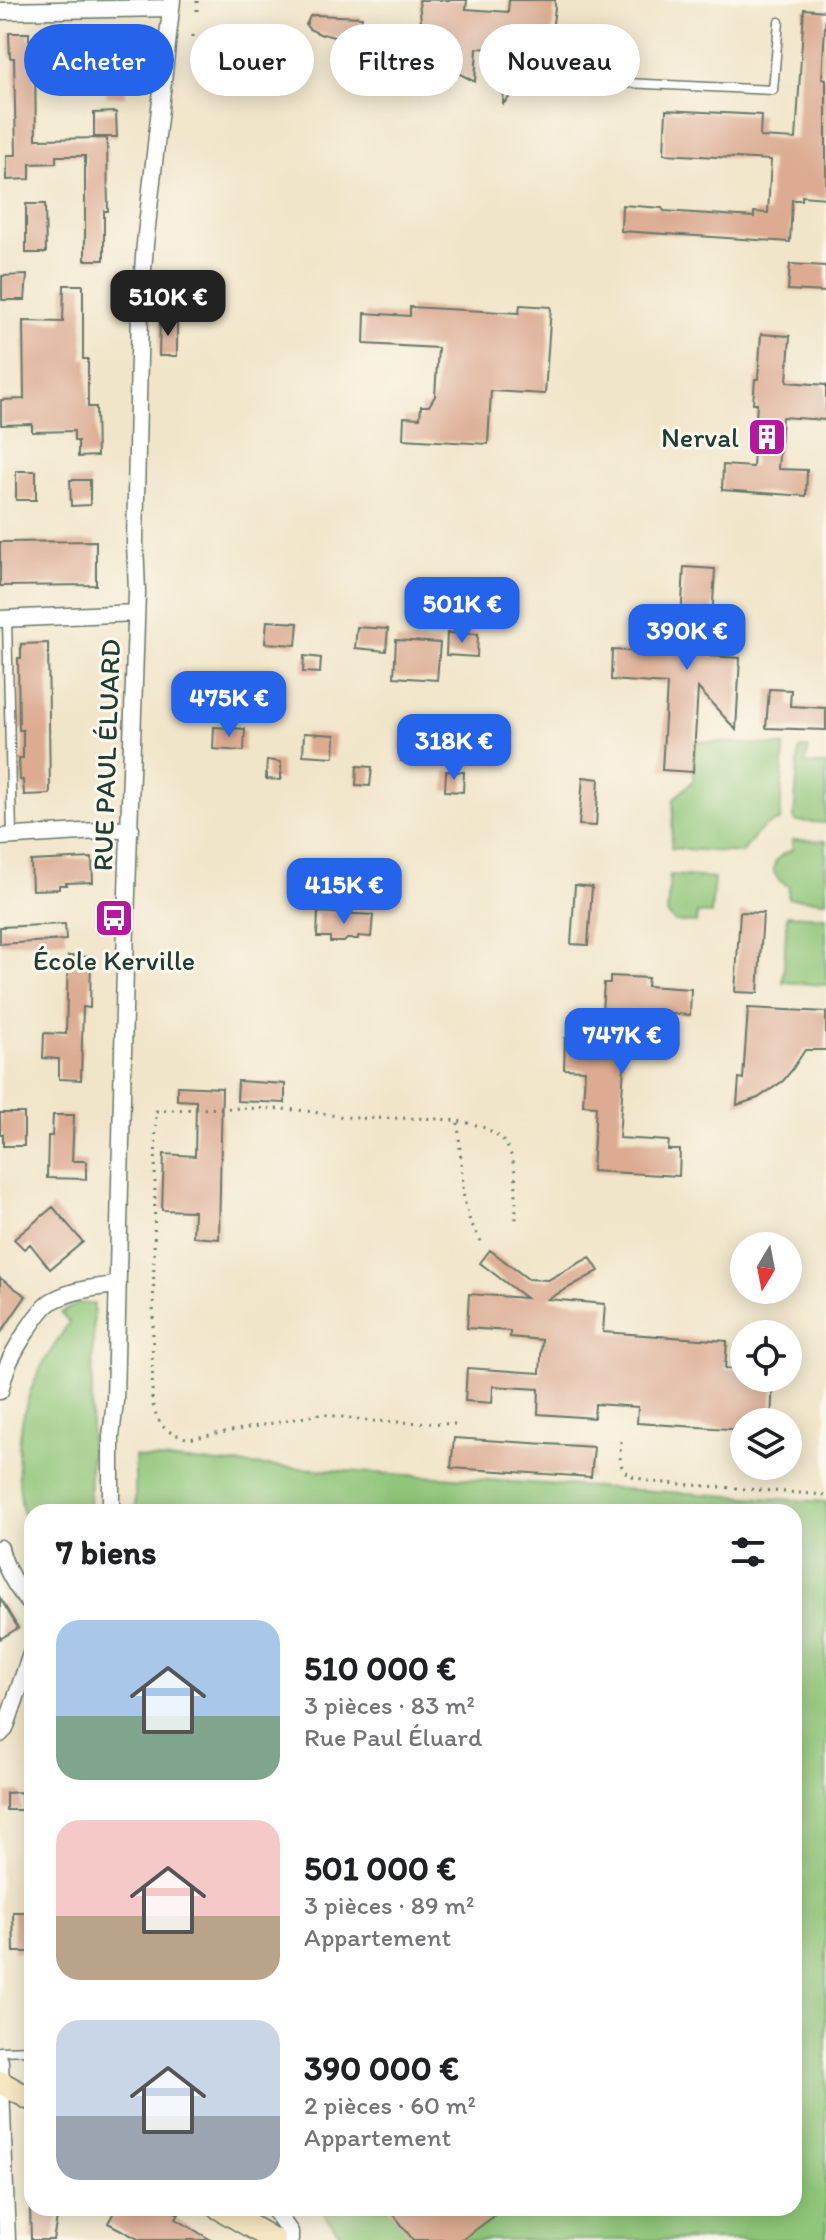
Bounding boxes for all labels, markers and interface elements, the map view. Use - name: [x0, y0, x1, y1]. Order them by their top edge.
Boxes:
- chip: Acheter: [24, 24, 174, 96]
- chip: Louer: [190, 24, 314, 96]
- chip: Filtres: [330, 24, 463, 96]
- chip: Nouveau: [479, 24, 640, 96]
- pin: 510K €: [103, 270, 233, 338]
- text: 510K €: [128, 280, 208, 312]
- building icon: Nerval: [746, 416, 788, 458]
- place label: Nerval: [661, 420, 739, 454]
- pin: 501K €: [397, 577, 527, 645]
- text: 501K €: [422, 587, 502, 619]
- pin: 390K €: [622, 604, 752, 672]
- text: 390K €: [646, 614, 728, 646]
- street label: RUE PAUL ÉLUARD: [85, 638, 127, 872]
- pin: 475K €: [164, 671, 294, 739]
- text: 475K €: [189, 681, 269, 713]
- pin: 318K €: [389, 714, 519, 782]
- text: 318K €: [415, 724, 493, 756]
- pin: 415K €: [279, 858, 409, 926]
- text: 415K €: [305, 868, 383, 900]
- bus stop icon: École Kerville: [93, 897, 135, 939]
- place label: École Kerville: [33, 943, 195, 977]
- pin: 747K €: [557, 1008, 687, 1076]
- text: 747K €: [583, 1018, 661, 1050]
- north arrow: [730, 1232, 802, 1304]
- map controls: [730, 1232, 802, 1480]
- button: locate: [730, 1320, 802, 1392]
- button: layers: [730, 1408, 802, 1480]
- icon: filters: [726, 1530, 770, 1574]
- text: 7 biens: [56, 1532, 156, 1573]
- text: 510 000 €: [304, 1648, 456, 1689]
- icon: home: [120, 1652, 216, 1748]
- text: 3 pièces · 83 m²: [304, 1689, 475, 1721]
- text: Rue Paul Éluard: [304, 1721, 482, 1753]
- text: 501 000 €: [304, 1848, 456, 1889]
- icon: home: [120, 1852, 216, 1948]
- text: 3 pièces · 89 m²: [304, 1889, 474, 1921]
- text: Appartement: [304, 1921, 451, 1953]
- text: 390 000 €: [304, 2048, 459, 2089]
- icon: home: [120, 2052, 216, 2148]
- text: 2 pièces · 60 m²: [304, 2089, 476, 2121]
- text: Appartement: [304, 2121, 451, 2153]

